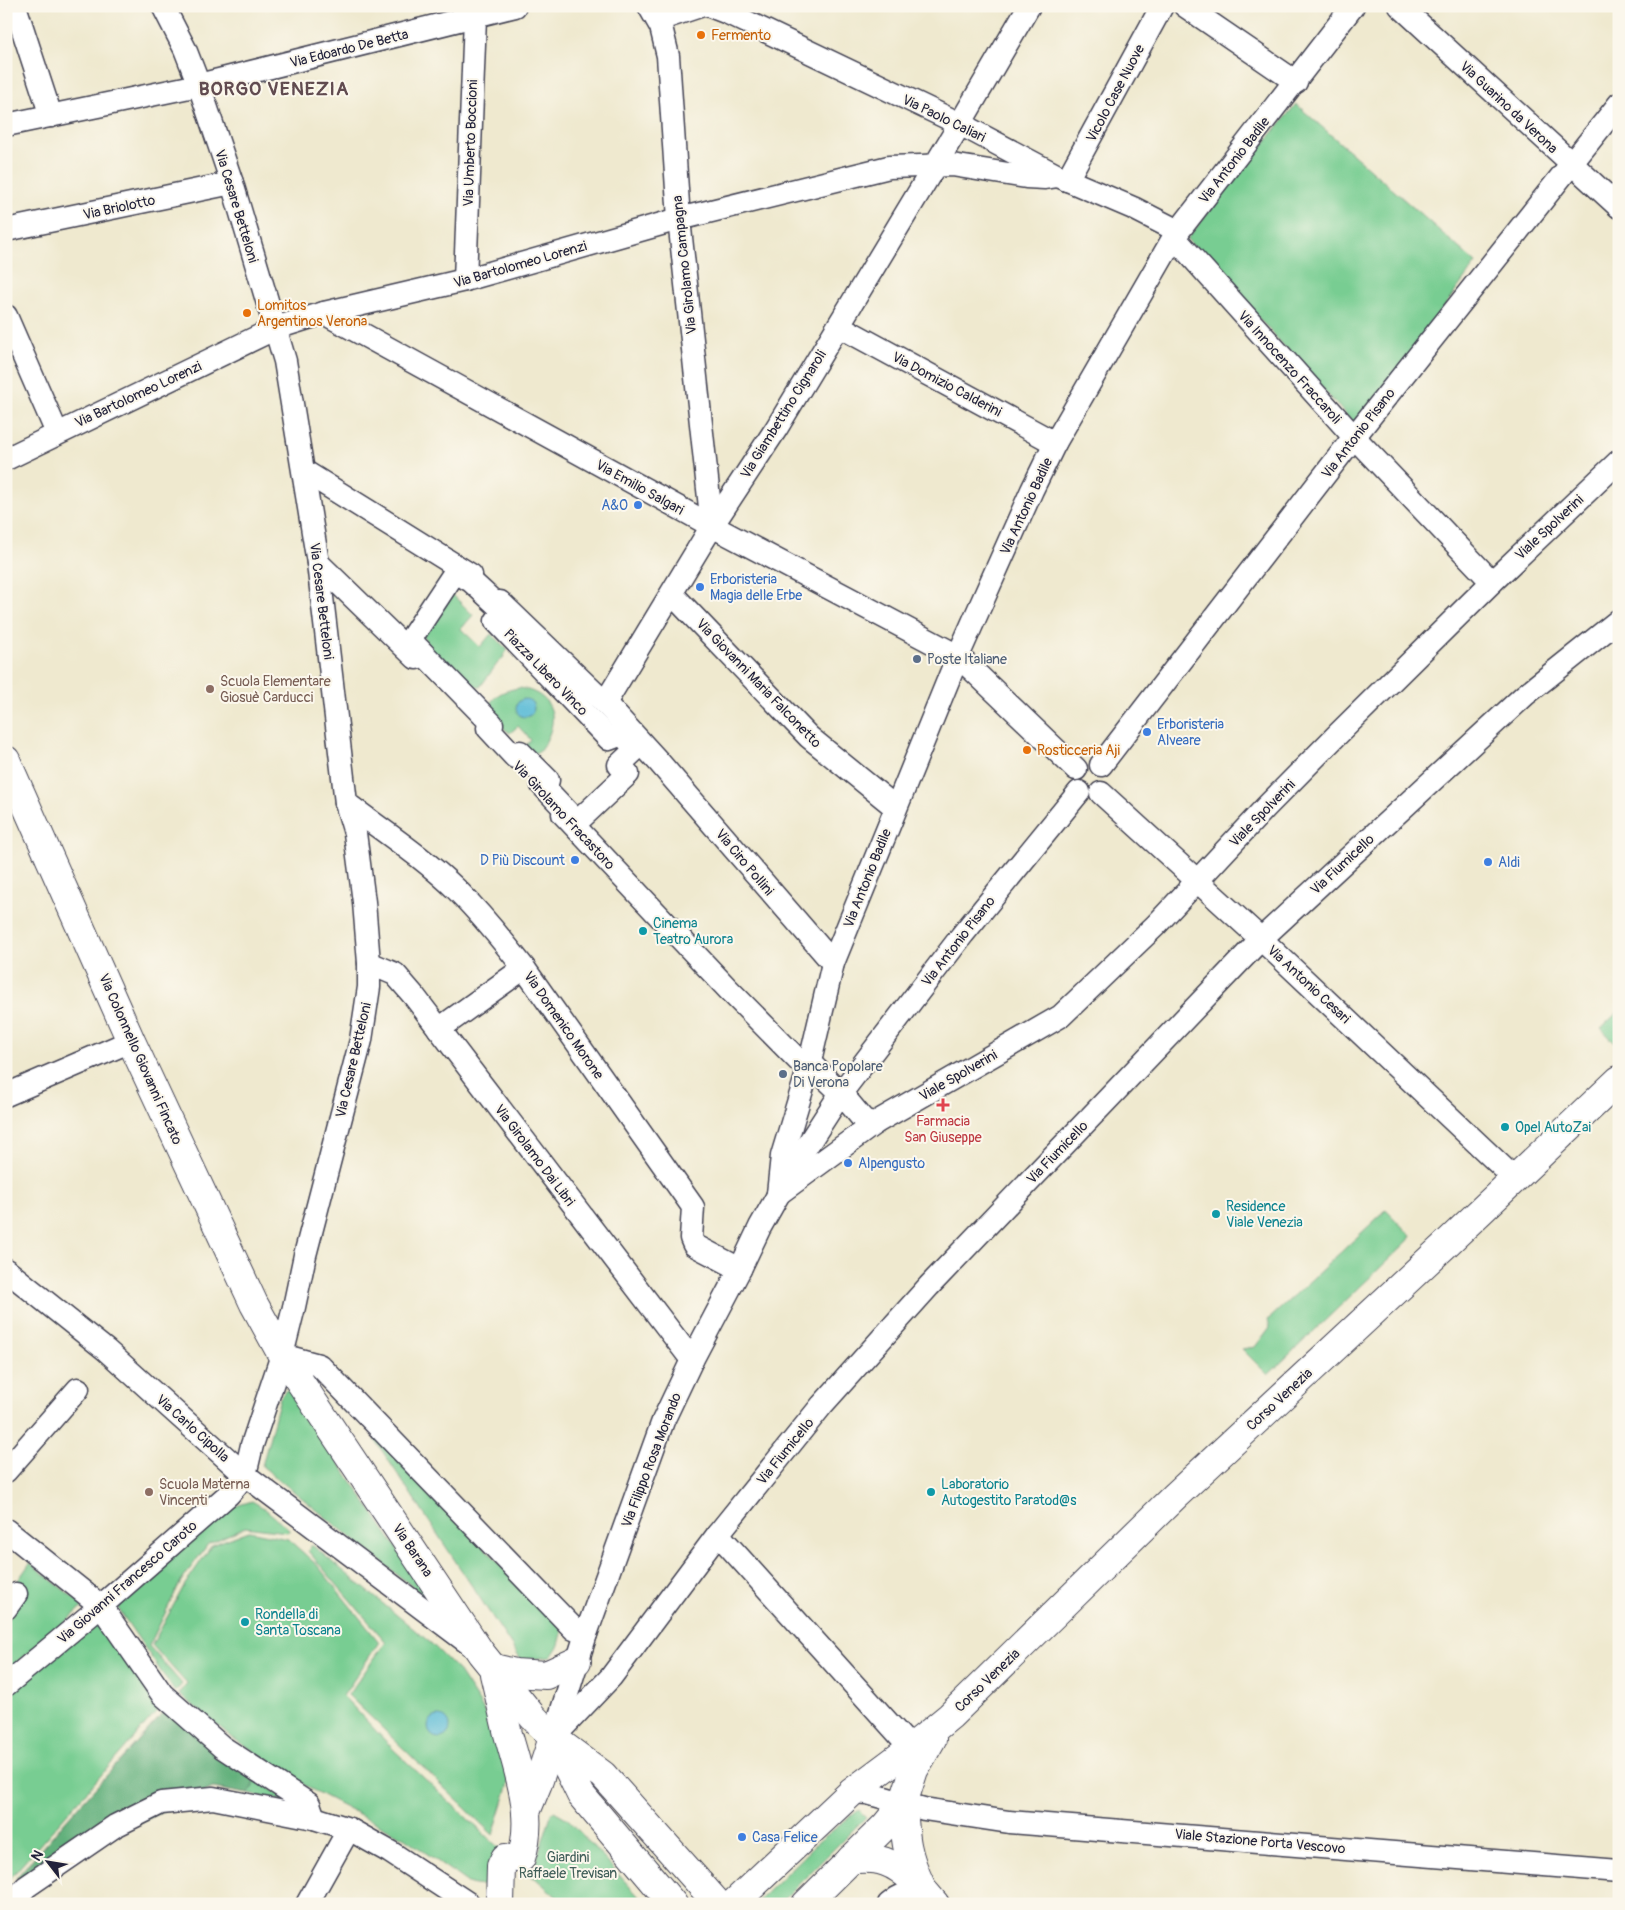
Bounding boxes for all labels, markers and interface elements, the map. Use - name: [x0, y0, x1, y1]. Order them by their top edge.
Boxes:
- street label: Via Edoardo De Betta: [288, 26, 410, 71]
- place label: Fermento: [711, 27, 771, 44]
- marker: Fermento: [695, 29, 707, 41]
- street label: Vicolo Case Nuove: [1083, 41, 1148, 145]
- street label: Via Guarino da Verona: [1456, 58, 1561, 157]
- district label: BORGO VENEZIA: [199, 77, 349, 101]
- street label: Via Umberto Boccioni: [460, 79, 481, 207]
- street label: Via Paolo Caliari: [899, 91, 989, 146]
- street label: Via Antonio Badile: [1195, 114, 1274, 207]
- street label: Via Cesare Betteloni: [211, 147, 262, 265]
- street label: Via Briolotto: [82, 191, 157, 223]
- street label: Via Girolamo Campagna: [669, 195, 700, 335]
- street label: Via Bartolomeo Lorenzi: [452, 237, 589, 292]
- place label: Lomitos Argentinos Verona: [257, 297, 367, 330]
- marker: Lomitos Argentinos Verona: [241, 307, 253, 319]
- street label: Via Innocenzo Fraccaroli: [1234, 307, 1345, 428]
- street label: Via Giambettino Cignaroli: [737, 347, 830, 482]
- street label: Via Domizio Calderini: [889, 348, 1005, 421]
- street label: Via Bartolomeo Lorenzi: [72, 357, 205, 431]
- street label: Via Antonio Pisano: [1318, 385, 1399, 482]
- street label: Via Antonio Badile: [996, 455, 1056, 558]
- street label: Via Emilio Salgari: [593, 456, 687, 519]
- street label: Viale Spolverini: [1512, 491, 1587, 563]
- place label: A&O: [601, 497, 628, 514]
- marker: A&O: [632, 499, 644, 511]
- street label: Via Cesare Betteloni: [306, 542, 337, 661]
- place label: Erboristeria Magia delle Erbe: [710, 571, 802, 604]
- marker: Erboristeria Magia delle Erbe: [694, 581, 706, 593]
- street label: Via Giovanni Maria Falconetto: [693, 615, 825, 752]
- street label: Piazza Libero Vinco: [500, 626, 592, 719]
- place label: Poste Italiane: [927, 651, 1007, 668]
- marker: Poste Italiane: [911, 653, 923, 665]
- place label: Scuola Elementare Giosuè Carducci: [220, 673, 331, 706]
- marker: Scuola Elementare Giosuè Carducci: [204, 683, 216, 695]
- place label: Erboristeria Alveare: [1157, 716, 1224, 749]
- marker: Erboristeria Alveare: [1141, 726, 1153, 738]
- place label: Rosticceria Aji: [1037, 742, 1120, 759]
- marker: Rosticceria Aji: [1021, 744, 1033, 756]
- street label: Via Girolamo Fracastoro: [509, 757, 619, 874]
- street label: Viale Spolverini: [1226, 776, 1299, 851]
- street label: Via Ciro Pollini: [712, 826, 778, 899]
- street label: Via Antonio Badile: [840, 826, 895, 930]
- street label: Via Fiumicello: [1307, 830, 1378, 898]
- place label: D Più Discount: [480, 852, 565, 869]
- marker: D Più Discount: [569, 854, 581, 866]
- place label: Aldi: [1498, 854, 1520, 871]
- marker: Aldi: [1482, 856, 1494, 868]
- street label: Via Antonio Pisano: [918, 893, 999, 990]
- place label: Cinema Teatro Aurora: [653, 915, 733, 948]
- marker: Cinema Teatro Aurora: [637, 925, 649, 937]
- street label: Via Antonio Cesari: [1264, 942, 1354, 1027]
- street label: Via Domenico Morone: [520, 968, 607, 1083]
- street label: Via Colonnello Giovanni Fincato: [95, 971, 186, 1148]
- street label: Via Cesare Betteloni: [332, 1000, 375, 1119]
- street label: Viale Spolverini: [916, 1046, 1001, 1105]
- place label: Banca Popolare Di Verona: [793, 1058, 883, 1091]
- marker: Banca Popolare Di Verona: [777, 1068, 789, 1080]
- marker: Farmacia San Giuseppe: [937, 1099, 949, 1111]
- street label: Via Girolamo Dai Libri: [491, 1101, 579, 1210]
- place label: Farmacia San Giuseppe: [904, 1113, 982, 1146]
- street label: Via Fiumicello: [1023, 1117, 1092, 1187]
- place label: Opel AutoZai: [1515, 1119, 1592, 1136]
- marker: Opel AutoZai: [1499, 1121, 1511, 1133]
- place label: Alpengusto: [858, 1155, 926, 1172]
- marker: Alpengusto: [842, 1157, 854, 1169]
- place label: Residence Viale Venezia: [1226, 1198, 1303, 1231]
- marker: Residence Viale Venezia: [1210, 1208, 1222, 1220]
- street label: Corso Venezia: [1243, 1364, 1316, 1434]
- street label: Via Filippo Rosa Morando: [618, 1390, 685, 1530]
- street label: Via Carlo Cipolla: [152, 1391, 233, 1466]
- street label: Via Fiumicello: [753, 1414, 818, 1488]
- place label: Scuola Materna Vincenti: [159, 1476, 250, 1509]
- place label: Laboratorio Autogestito Paratod@s: [941, 1476, 1077, 1509]
- marker: Scuola Materna Vincenti: [143, 1486, 155, 1498]
- marker: Laboratorio Autogestito Paratod@s: [925, 1486, 937, 1498]
- street label: Via Giovanni Francesco Caroto: [54, 1517, 201, 1648]
- street label: Via Barana: [389, 1520, 437, 1580]
- place label: Rondella di Santa Toscana: [255, 1606, 341, 1639]
- marker: Rondella di Santa Toscana: [239, 1616, 251, 1628]
- street label: Corso Venezia: [951, 1645, 1024, 1716]
- street label: Viale Stazione Porta Vescovo: [1174, 1826, 1347, 1857]
- place label: Casa Felice: [752, 1829, 818, 1846]
- marker: Casa Felice: [736, 1831, 748, 1843]
- north arrow: [22, 1838, 72, 1888]
- text: N: [28, 1847, 47, 1864]
- park label: Giardini Raffaele Trevisan: [519, 1849, 617, 1882]

